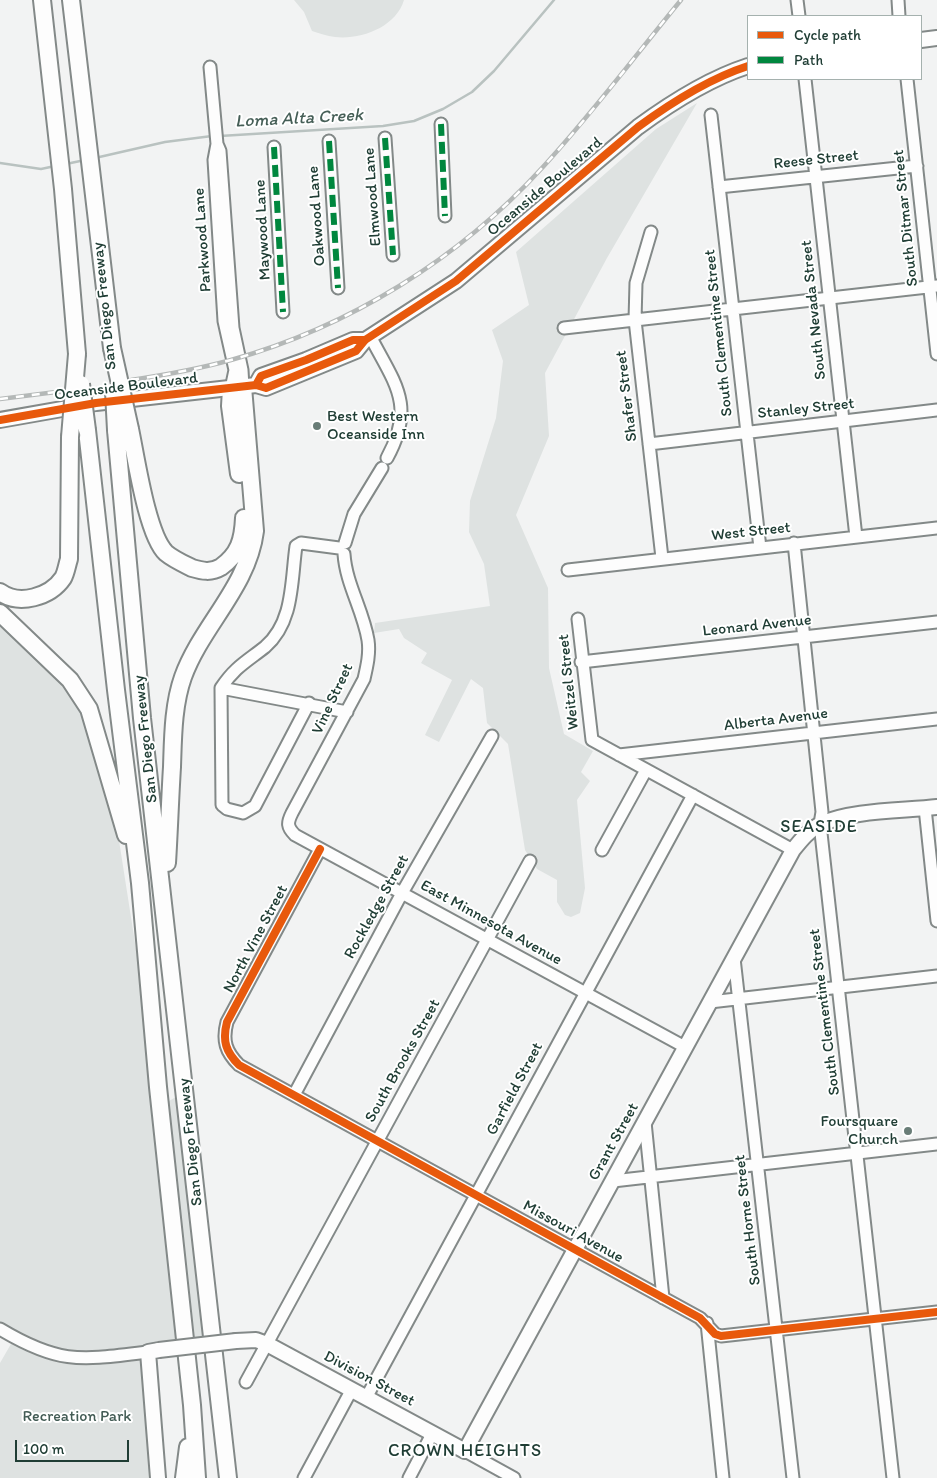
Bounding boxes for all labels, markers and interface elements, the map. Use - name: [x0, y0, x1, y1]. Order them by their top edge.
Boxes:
- legend: [747, 15, 922, 80]
- text: Cycle path: [794, 26, 861, 44]
- text: Path: [794, 51, 823, 69]
- water label: Loma Alta Creek: [235, 105, 363, 133]
- street label: Oceanside Boulevard: [483, 133, 607, 241]
- street label: Reese Street: [772, 146, 860, 174]
- street label: Elmwood Lane: [360, 147, 386, 247]
- street label: South Ditmar Street: [889, 149, 923, 287]
- street label: Oakwood Lane: [304, 165, 330, 267]
- street label: Maywood Lane: [251, 179, 275, 281]
- street label: Parkwood Lane: [190, 187, 216, 293]
- street label: South Nevada Street: [797, 239, 831, 381]
- street label: San Diego Freeway: [89, 241, 121, 371]
- street label: South Clementine Street: [701, 249, 737, 417]
- street label: Shafer Street: [612, 349, 642, 443]
- street label: Oceanside Boulevard: [53, 369, 199, 405]
- street label: Stanley Street: [757, 394, 855, 424]
- place label: Best Western Oceanside Inn: [327, 407, 425, 445]
- marker: Best Western Oceanside Inn: [311, 420, 323, 432]
- street label: West Street: [710, 518, 792, 546]
- street label: Leonard Avenue: [702, 611, 812, 641]
- street label: Weitzel Street: [554, 633, 584, 731]
- street label: Vine Street: [308, 660, 358, 738]
- street label: San Diego Freeway: [130, 674, 162, 804]
- street label: Alberta Avenue: [723, 704, 829, 736]
- district label: SEASIDE: [780, 816, 858, 838]
- street label: Rockledge Street: [340, 852, 414, 962]
- street label: East Minnesota Avenue: [417, 876, 565, 970]
- street label: North Vine Street: [219, 882, 293, 996]
- street label: South Clementine Street: [805, 928, 845, 1096]
- street label: South Brooks Street: [361, 996, 445, 1126]
- street label: Garfield Street: [482, 1039, 548, 1139]
- street label: San Diego Freeway: [175, 1077, 207, 1207]
- street label: Grant Street: [585, 1100, 643, 1184]
- place label: Foursquare Church: [821, 1112, 898, 1150]
- marker: Foursquare Church: [902, 1125, 914, 1137]
- street label: South Horne Street: [730, 1154, 766, 1286]
- street label: Missouri Avenue: [519, 1196, 627, 1268]
- street label: Division Street: [320, 1347, 418, 1411]
- park label: Recreation Park: [23, 1407, 131, 1427]
- scale bar: [18, 1430, 131, 1462]
- text: 100 m: [23, 1440, 64, 1458]
- district label: CROWN HEIGHTS: [387, 1440, 543, 1462]

